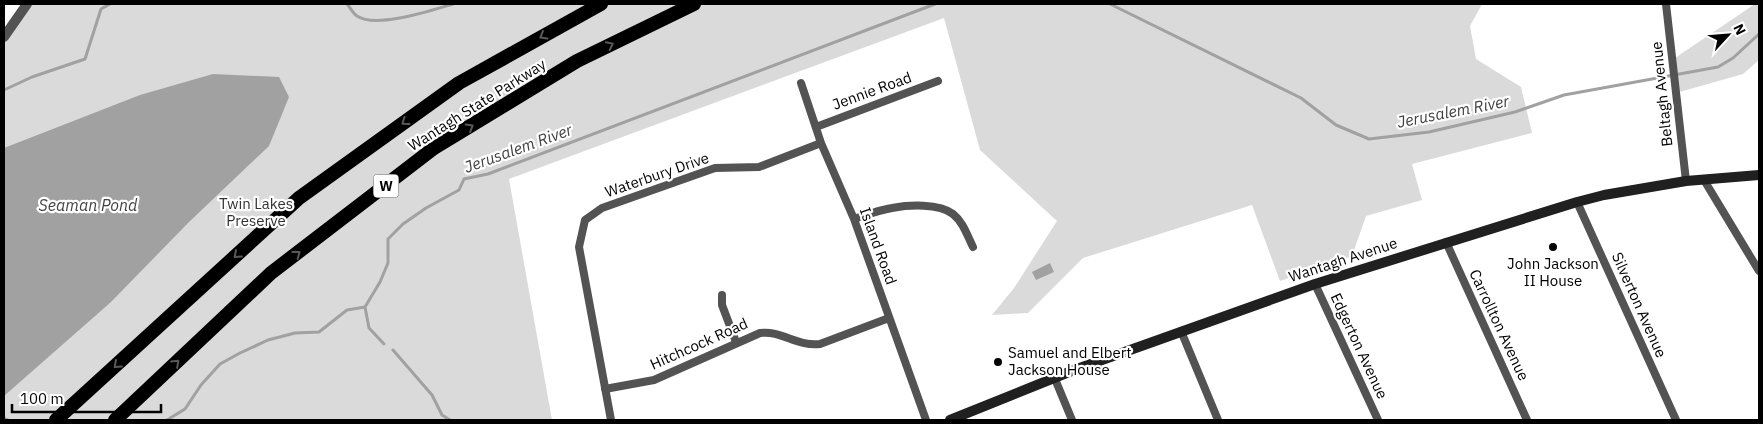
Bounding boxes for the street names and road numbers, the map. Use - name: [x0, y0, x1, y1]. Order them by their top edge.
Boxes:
- street label: Beltagh Avenue: [1647, 41, 1676, 147]
- street label: Wantagh State Parkway: [404, 54, 550, 155]
- street label: Jennie Road: [830, 67, 914, 114]
- street label: Waterbury Drive: [602, 148, 711, 201]
- road number: W: [374, 175, 398, 198]
- street label: Island Road: [856, 205, 901, 287]
- street label: Wantagh Avenue: [1286, 233, 1400, 286]
- street label: Silverton Avenue: [1608, 249, 1671, 360]
- street label: Carrollton Avenue: [1465, 266, 1534, 383]
- street label: Edgerton Avenue: [1327, 290, 1392, 402]
- street label: Hitchcock Road: [647, 314, 751, 374]

